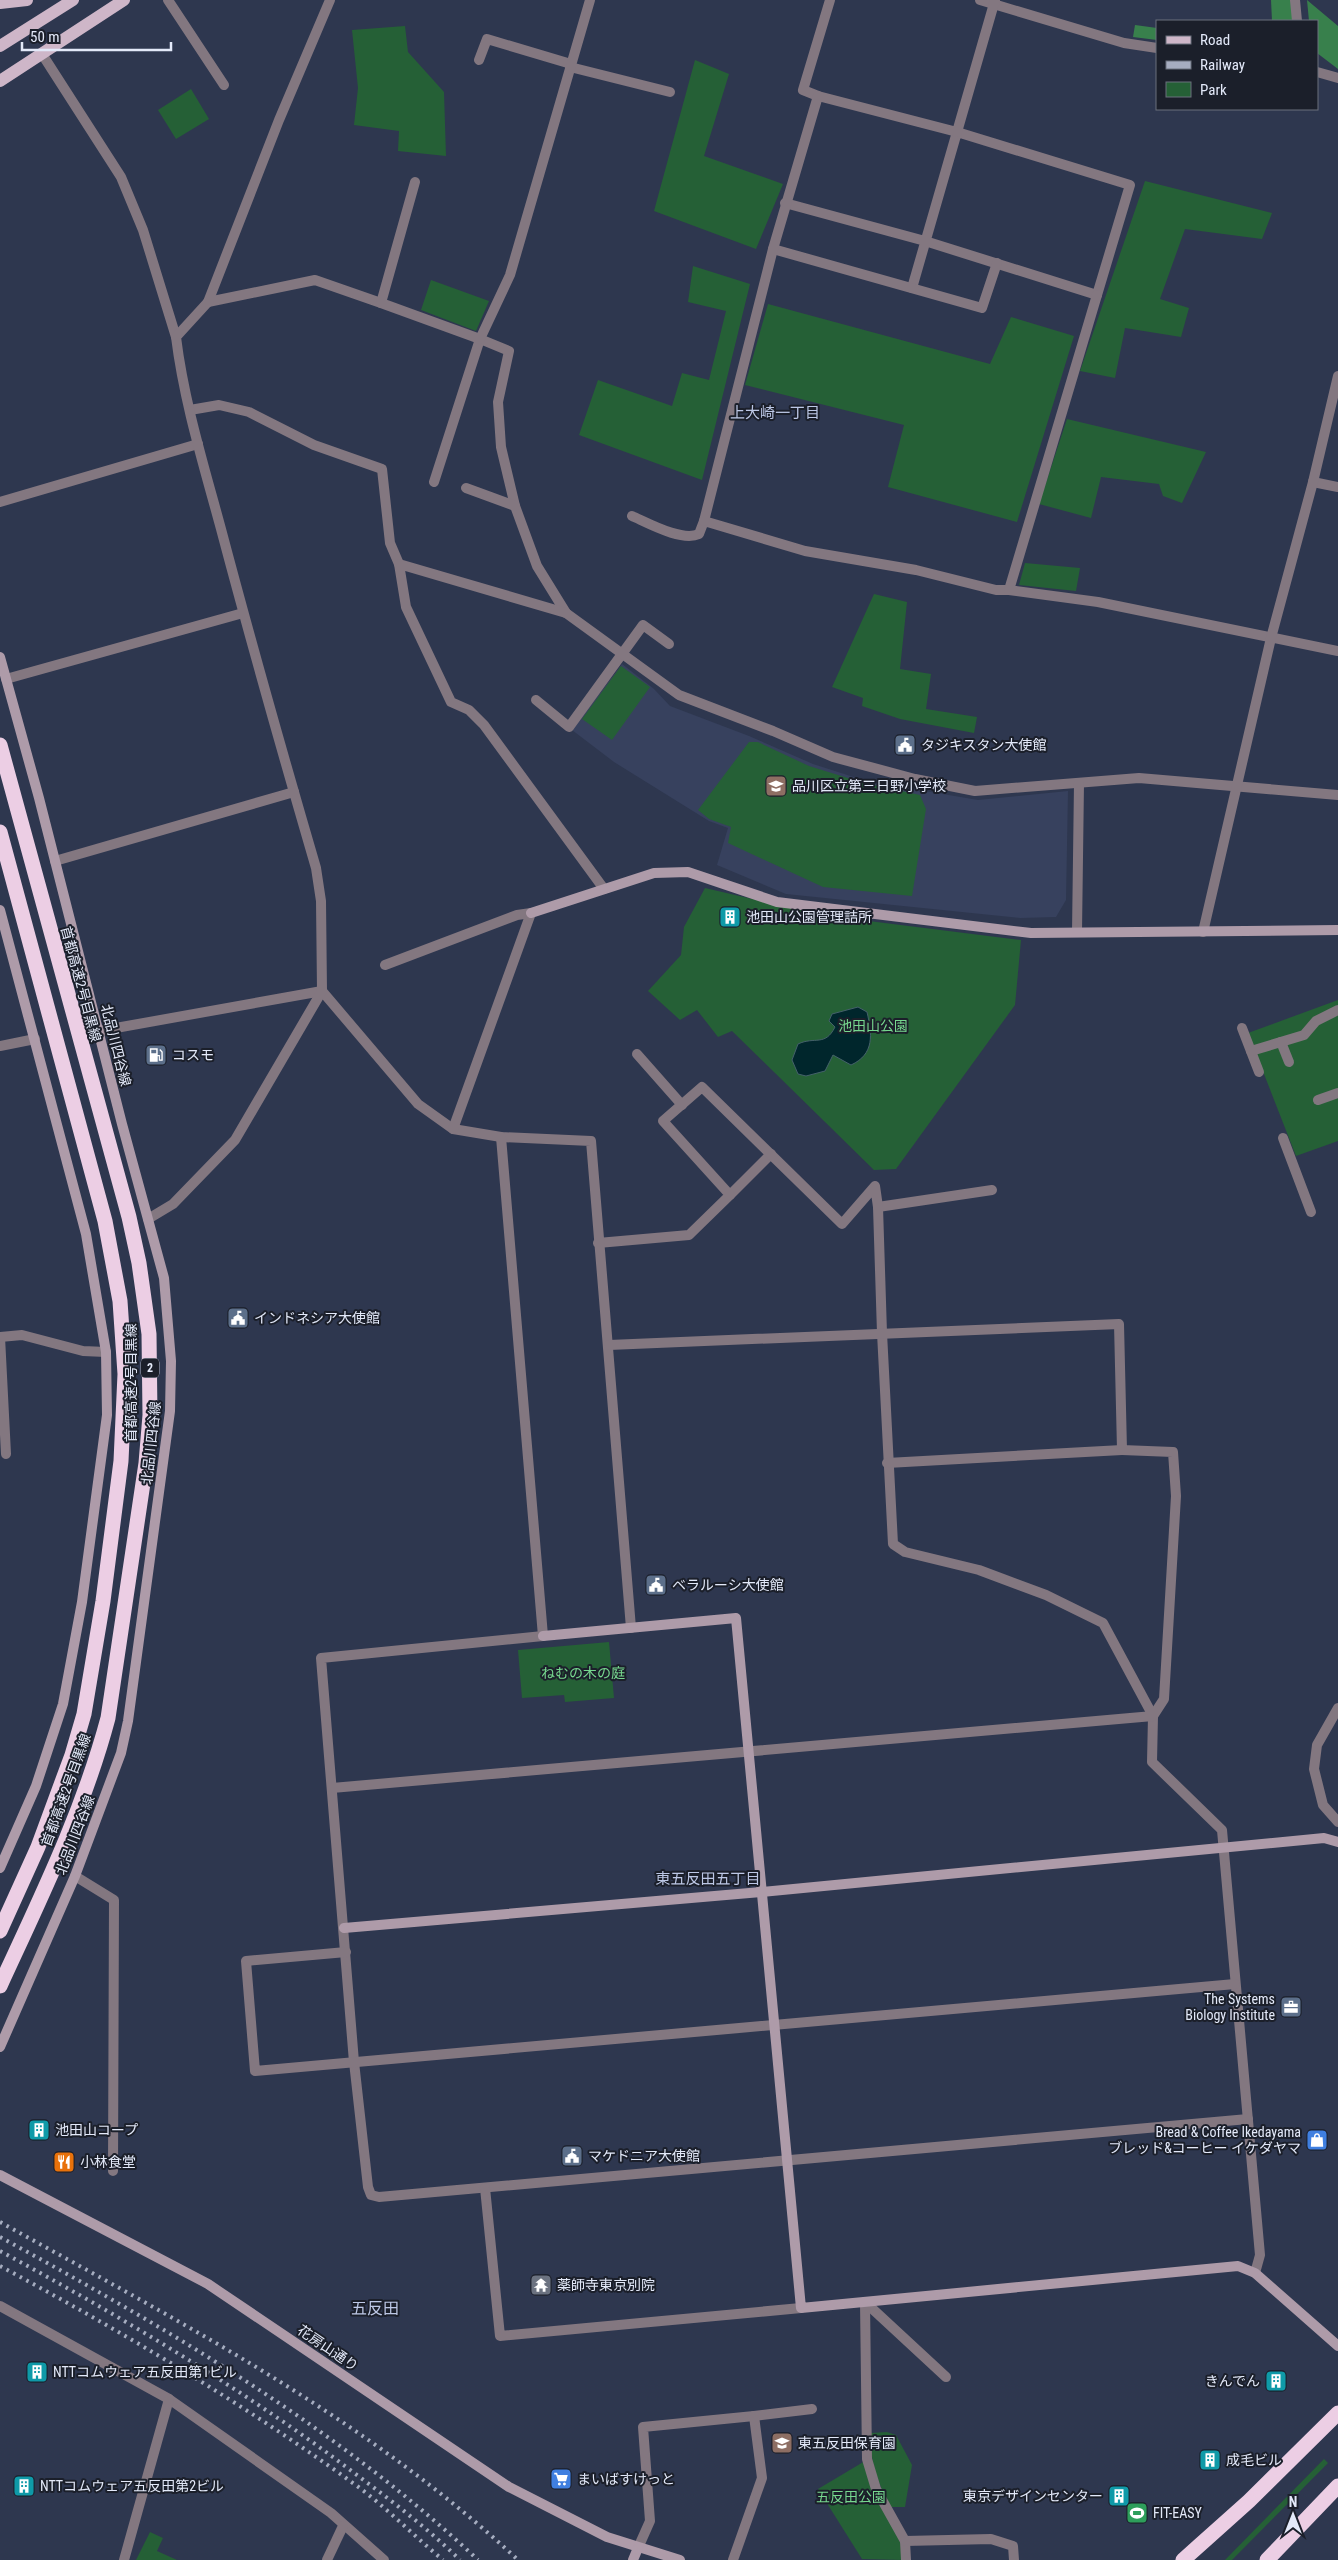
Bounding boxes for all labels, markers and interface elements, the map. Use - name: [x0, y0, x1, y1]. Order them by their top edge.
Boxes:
- scale bar: [22, 20, 171, 52]
- legend: [1156, 20, 1318, 110]
- text: 50 m: [30, 28, 60, 46]
- text: Road: [1200, 31, 1230, 49]
- text: Railway: [1200, 56, 1245, 74]
- text: Park: [1200, 81, 1227, 99]
- district label: 上大崎一丁目: [730, 404, 820, 422]
- public building icon: タジキスタン大使館: [893, 733, 917, 757]
- place label: タジキスタン大使館: [921, 737, 1047, 753]
- school or university icon: 品川区立第三日野小学校: [764, 774, 788, 798]
- place label: 品川区立第三日野小学校: [792, 778, 946, 794]
- building icon: 池田山公園管理詰所: [718, 905, 742, 929]
- place label: 池田山公園管理詰所: [746, 909, 872, 925]
- street label: 首都高速2号目黒線: [58, 924, 104, 1044]
- street label: 北品川四谷線: [98, 1002, 134, 1088]
- park label: 池田山公園: [838, 1018, 908, 1034]
- fuel station icon: コスモ: [144, 1043, 168, 1067]
- place label: コスモ: [172, 1047, 214, 1063]
- public building icon: インドネシア大使館: [226, 1306, 250, 1330]
- place label: インドネシア大使館: [254, 1310, 380, 1326]
- street label: 首都高速2号目黒線: [123, 1324, 139, 1442]
- road number: 2: [141, 1359, 159, 1378]
- street label: 北品川四谷線: [139, 1400, 163, 1486]
- public building icon: ベラルーシ大使館: [644, 1573, 668, 1597]
- place label: ベラルーシ大使館: [672, 1577, 784, 1593]
- park label: ねむの木の庭: [541, 1665, 625, 1681]
- street label: 首都高速2号目黒線: [38, 1731, 94, 1849]
- street label: 北品川四谷線: [52, 1793, 98, 1877]
- district label: 東五反田五丁目: [655, 1870, 761, 1888]
- place label: The Systems Biology Institute: [1185, 1991, 1275, 2023]
- office icon: The Systems Biology Institute: [1279, 1995, 1303, 2019]
- building icon: 池田山コープ: [27, 2118, 51, 2142]
- place label: 池田山コープ: [55, 2122, 138, 2138]
- place label: Bread & Coffee Ikedayama ブレッド&コーヒー イケダヤマ: [1108, 2124, 1301, 2156]
- shop icon: Bread & Coffee Ikedayama ブレッド&コーヒー イケダヤマ: [1305, 2128, 1329, 2152]
- public building icon: マケドニア大使館: [560, 2144, 584, 2168]
- place label: マケドニア大使館: [588, 2148, 700, 2164]
- restaurant icon: 小林食堂: [52, 2150, 76, 2174]
- place label: 小林食堂: [80, 2154, 136, 2170]
- temple icon: 薬師寺東京別院: [529, 2273, 553, 2297]
- place label: 薬師寺東京別院: [557, 2277, 655, 2293]
- district label: 五反田: [351, 2299, 399, 2318]
- street label: 花房山通り: [295, 2322, 361, 2374]
- building icon: NTTコムウェア五反田第1ビル: [25, 2360, 49, 2384]
- place label: NTTコムウェア五反田第1ビル: [53, 2364, 237, 2380]
- building icon: きんでん: [1264, 2369, 1288, 2393]
- place label: きんでん: [1205, 2373, 1260, 2389]
- school or university icon: 東五反田保育園: [770, 2431, 794, 2455]
- place label: 東五反田保育園: [798, 2435, 896, 2451]
- building icon: 成毛ビル: [1198, 2448, 1222, 2472]
- place label: 成毛ビル: [1226, 2452, 1282, 2468]
- supermarket icon: まいばすけっと: [549, 2467, 573, 2491]
- place label: まいばすけっと: [577, 2471, 675, 2487]
- building icon: NTTコムウェア五反田第2ビル: [12, 2474, 36, 2498]
- place label: NTTコムウェア五反田第2ビル: [40, 2478, 224, 2494]
- building icon: 東京デザインセンター: [1107, 2484, 1131, 2508]
- place label: 東京デザインセンター: [963, 2488, 1103, 2504]
- park label: 五反田公園: [816, 2489, 886, 2505]
- north arrow: [1268, 2490, 1318, 2540]
- text: N: [1289, 2494, 1297, 2510]
- sports icon: FIT-EASY: [1125, 2501, 1149, 2525]
- place label: FIT-EASY: [1153, 2505, 1203, 2521]

